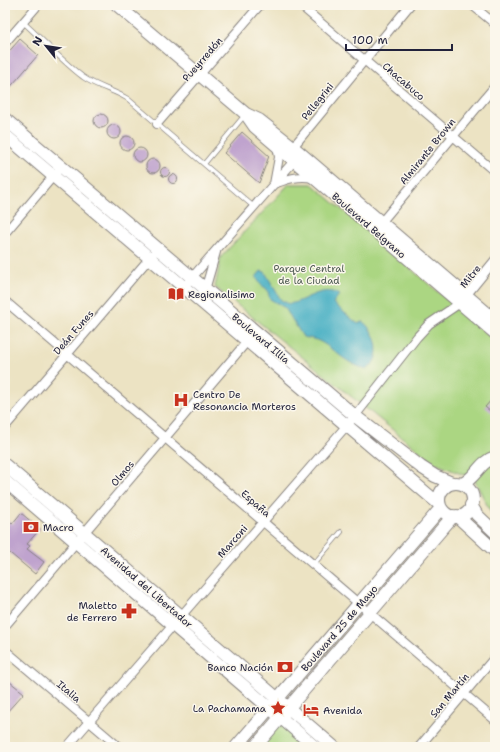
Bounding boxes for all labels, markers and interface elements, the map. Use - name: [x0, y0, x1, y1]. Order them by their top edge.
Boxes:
- north arrow: [26, 26, 66, 66]
- scale bar: [346, 26, 452, 52]
- text: 100 m: [352, 32, 388, 48]
- text: N: [29, 33, 47, 49]
- street label: Pueyrredón: [179, 34, 225, 84]
- street label: Chacabuco: [380, 59, 427, 103]
- street label: Pellegrini: [298, 80, 336, 123]
- street label: Almirante Brown: [397, 115, 458, 187]
- street label: Boulevard Belgrano: [329, 190, 408, 261]
- park label: Parque Central de la Ciudad: [273, 262, 345, 287]
- street label: Mitre: [457, 262, 484, 291]
- library icon: Regionalisimo: [167, 285, 185, 303]
- place label: Regionalisimo: [188, 288, 255, 301]
- street label: Deán Funes: [50, 307, 96, 357]
- street label: Boulevard Illia: [229, 310, 293, 367]
- place label: Centro De Resonancia Morteros: [193, 388, 296, 413]
- hospital icon: Centro De Resonancia Morteros: [172, 391, 190, 409]
- street label: Olmos: [108, 458, 137, 489]
- street label: España: [238, 487, 274, 520]
- bank icon: Macro: [22, 518, 40, 536]
- place label: Macro: [43, 521, 74, 534]
- street label: Marconi: [214, 522, 250, 561]
- street label: Avenidad del Libertador: [98, 544, 196, 631]
- street label: Boulevard 25 de Mayo: [298, 582, 381, 674]
- place label: Maletto de Ferrero: [67, 599, 117, 624]
- pharmacy icon: Maletto de Ferrero: [120, 602, 138, 620]
- bank icon: Banco Nación: [276, 658, 294, 676]
- place label: Banco Nación: [207, 661, 273, 674]
- street label: San Martín: [427, 670, 472, 720]
- street label: Italia: [54, 678, 84, 706]
- place icon: La Pachamama: [269, 699, 287, 717]
- hotel icon: Avenida: [302, 701, 320, 719]
- place label: La Pachamama: [193, 702, 267, 715]
- place label: Avenida: [323, 704, 363, 717]

